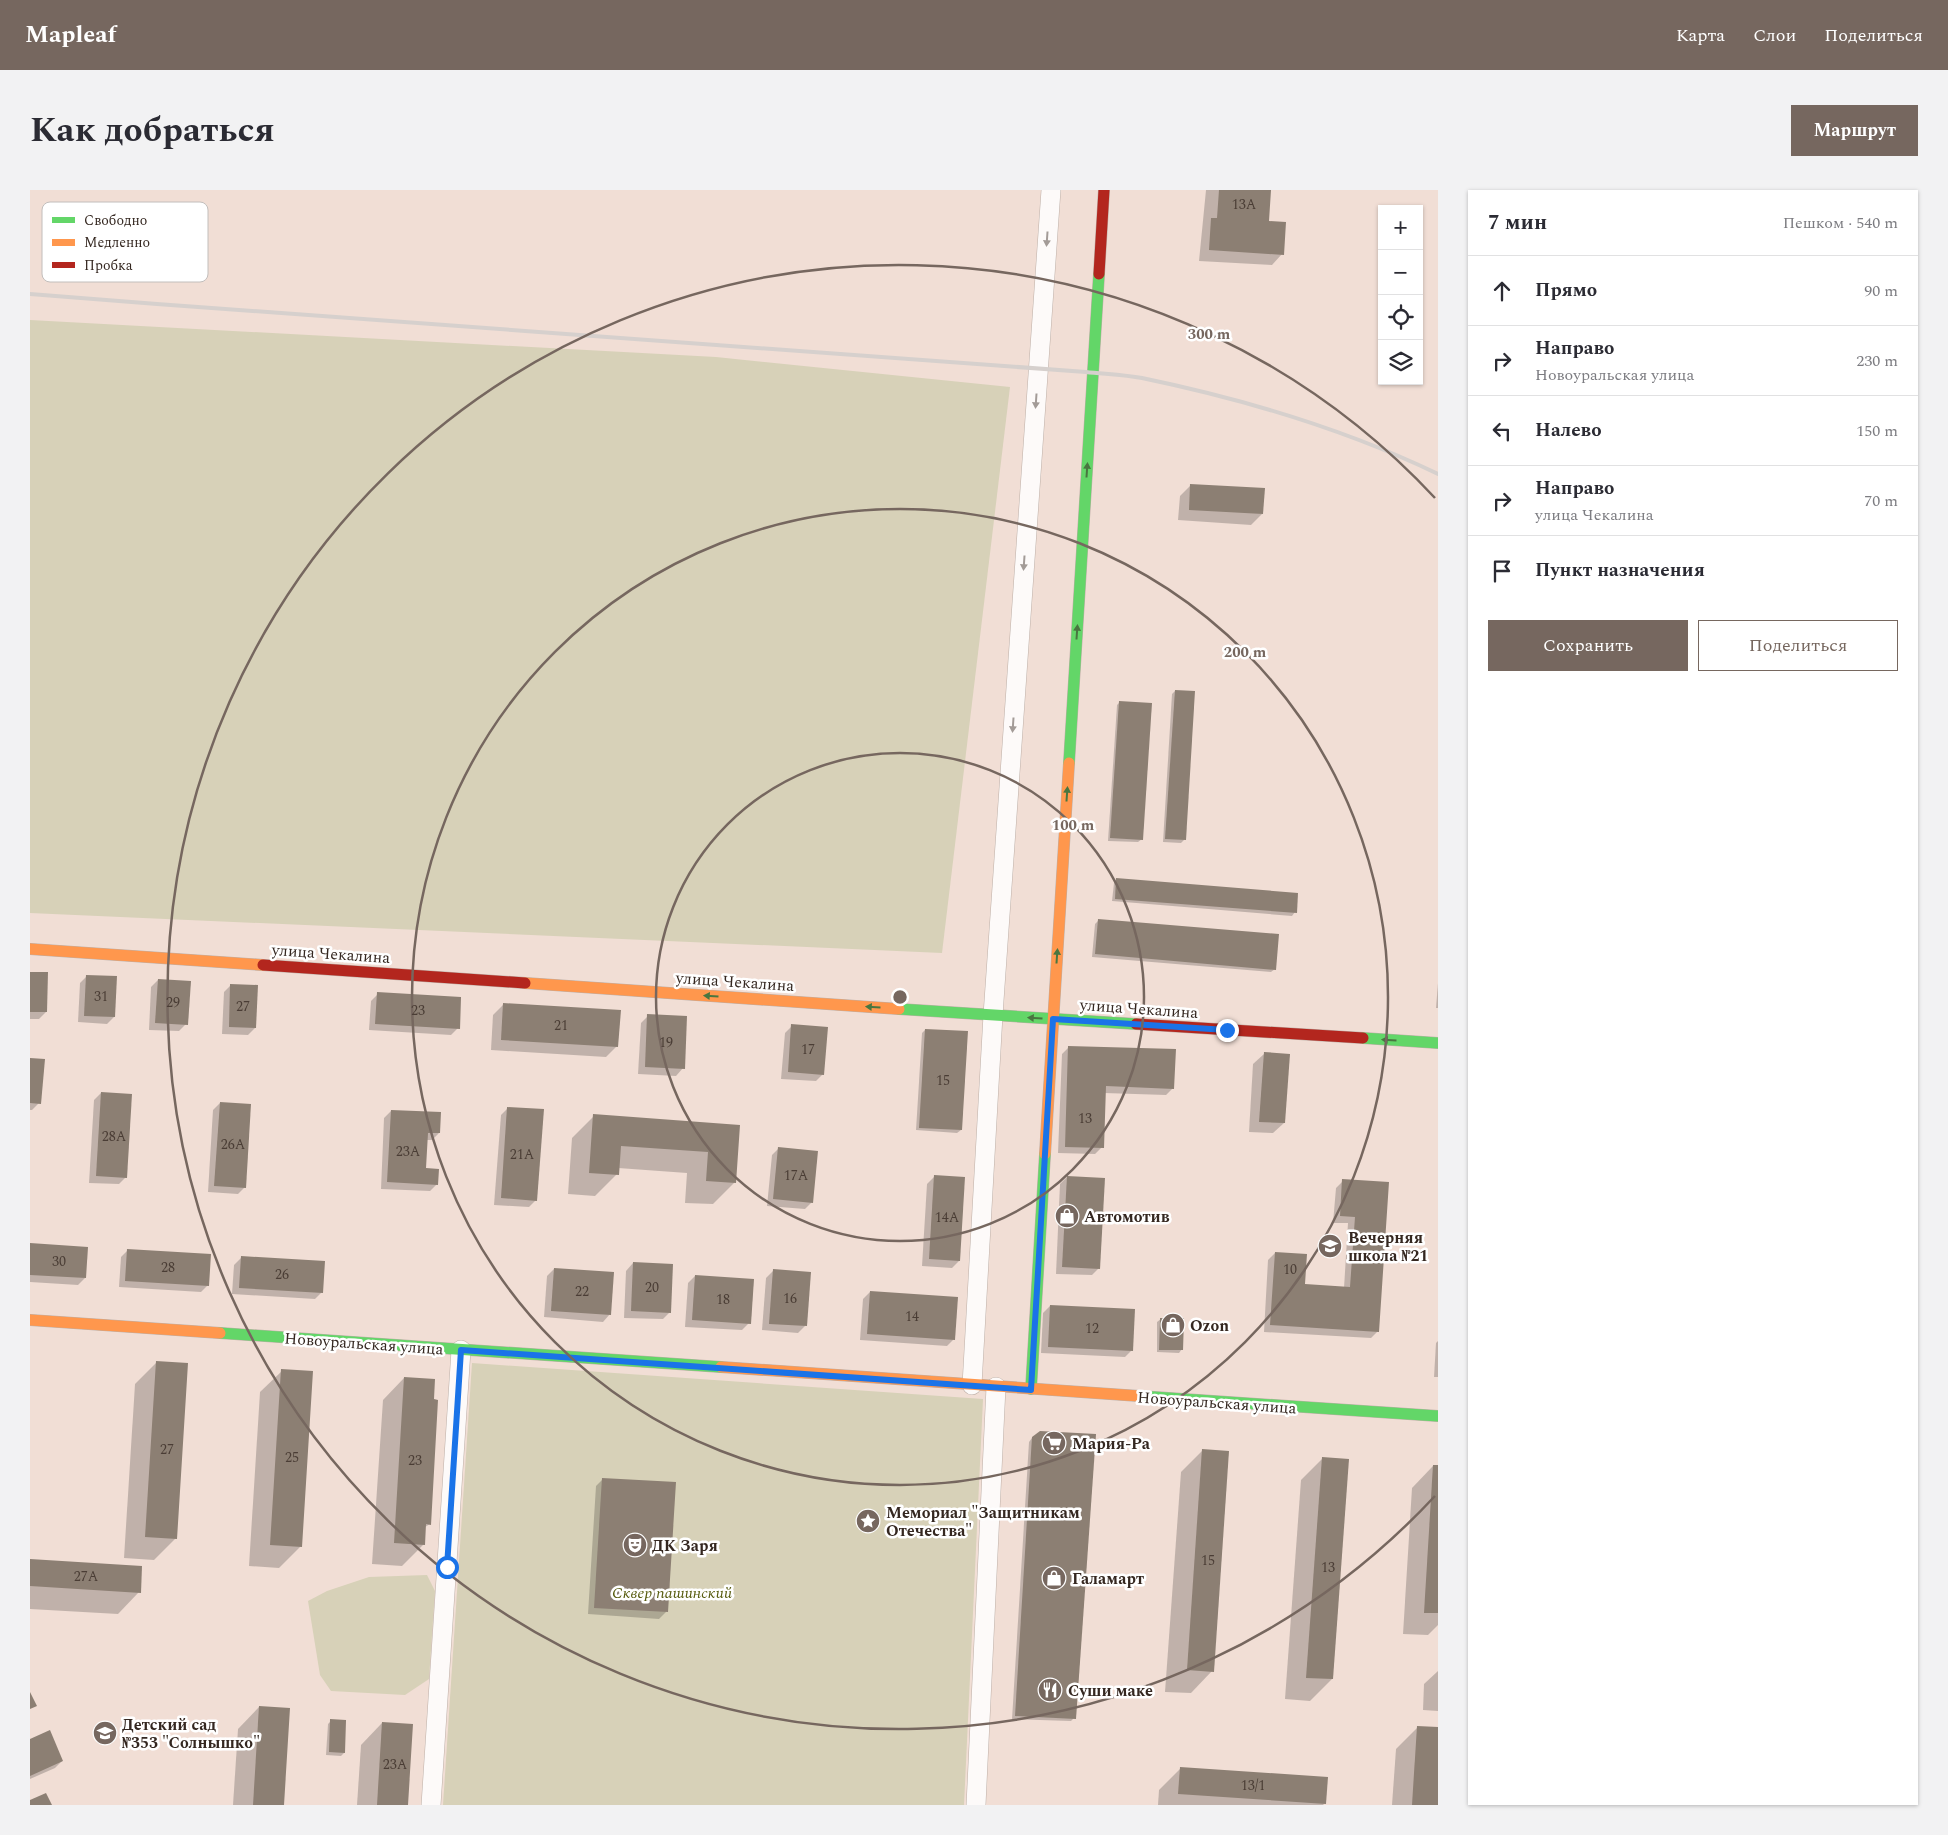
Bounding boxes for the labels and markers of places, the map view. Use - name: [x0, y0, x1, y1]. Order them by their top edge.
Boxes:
- centre of rings: [891, 988, 909, 1006]
- shop icon: Автомотив: [1054, 1203, 1080, 1229]
- place label: Автомотив: [1084, 1205, 1170, 1229]
- place label: Вечерняя школа №21: [1348, 1226, 1428, 1268]
- school or university icon: Вечерняя школа №21: [1317, 1233, 1343, 1259]
- shop icon: Ozon: [1160, 1312, 1186, 1338]
- place label: Ozon: [1190, 1314, 1229, 1338]
- supermarket icon: Мария-Ра: [1041, 1430, 1067, 1456]
- place label: Мария-Ра: [1072, 1432, 1151, 1456]
- place label: Мемориал "Защитникам Отечества": [886, 1501, 1080, 1543]
- place icon: Мемориал "Защитникам Отечества": [855, 1508, 881, 1534]
- theatre icon: ДК Заря: [622, 1532, 648, 1558]
- place label: ДК Заря: [652, 1534, 718, 1558]
- shop icon: Галамарт: [1041, 1565, 1067, 1591]
- place label: Галамарт: [1072, 1567, 1144, 1591]
- restaurant icon: Суши маке: [1037, 1677, 1063, 1703]
- place label: Суши маке: [1068, 1679, 1153, 1703]
- place label: Детский сад №353 "Солнышко": [122, 1713, 260, 1755]
- school or university icon: Детский сад №353 "Солнышко": [92, 1720, 118, 1746]

